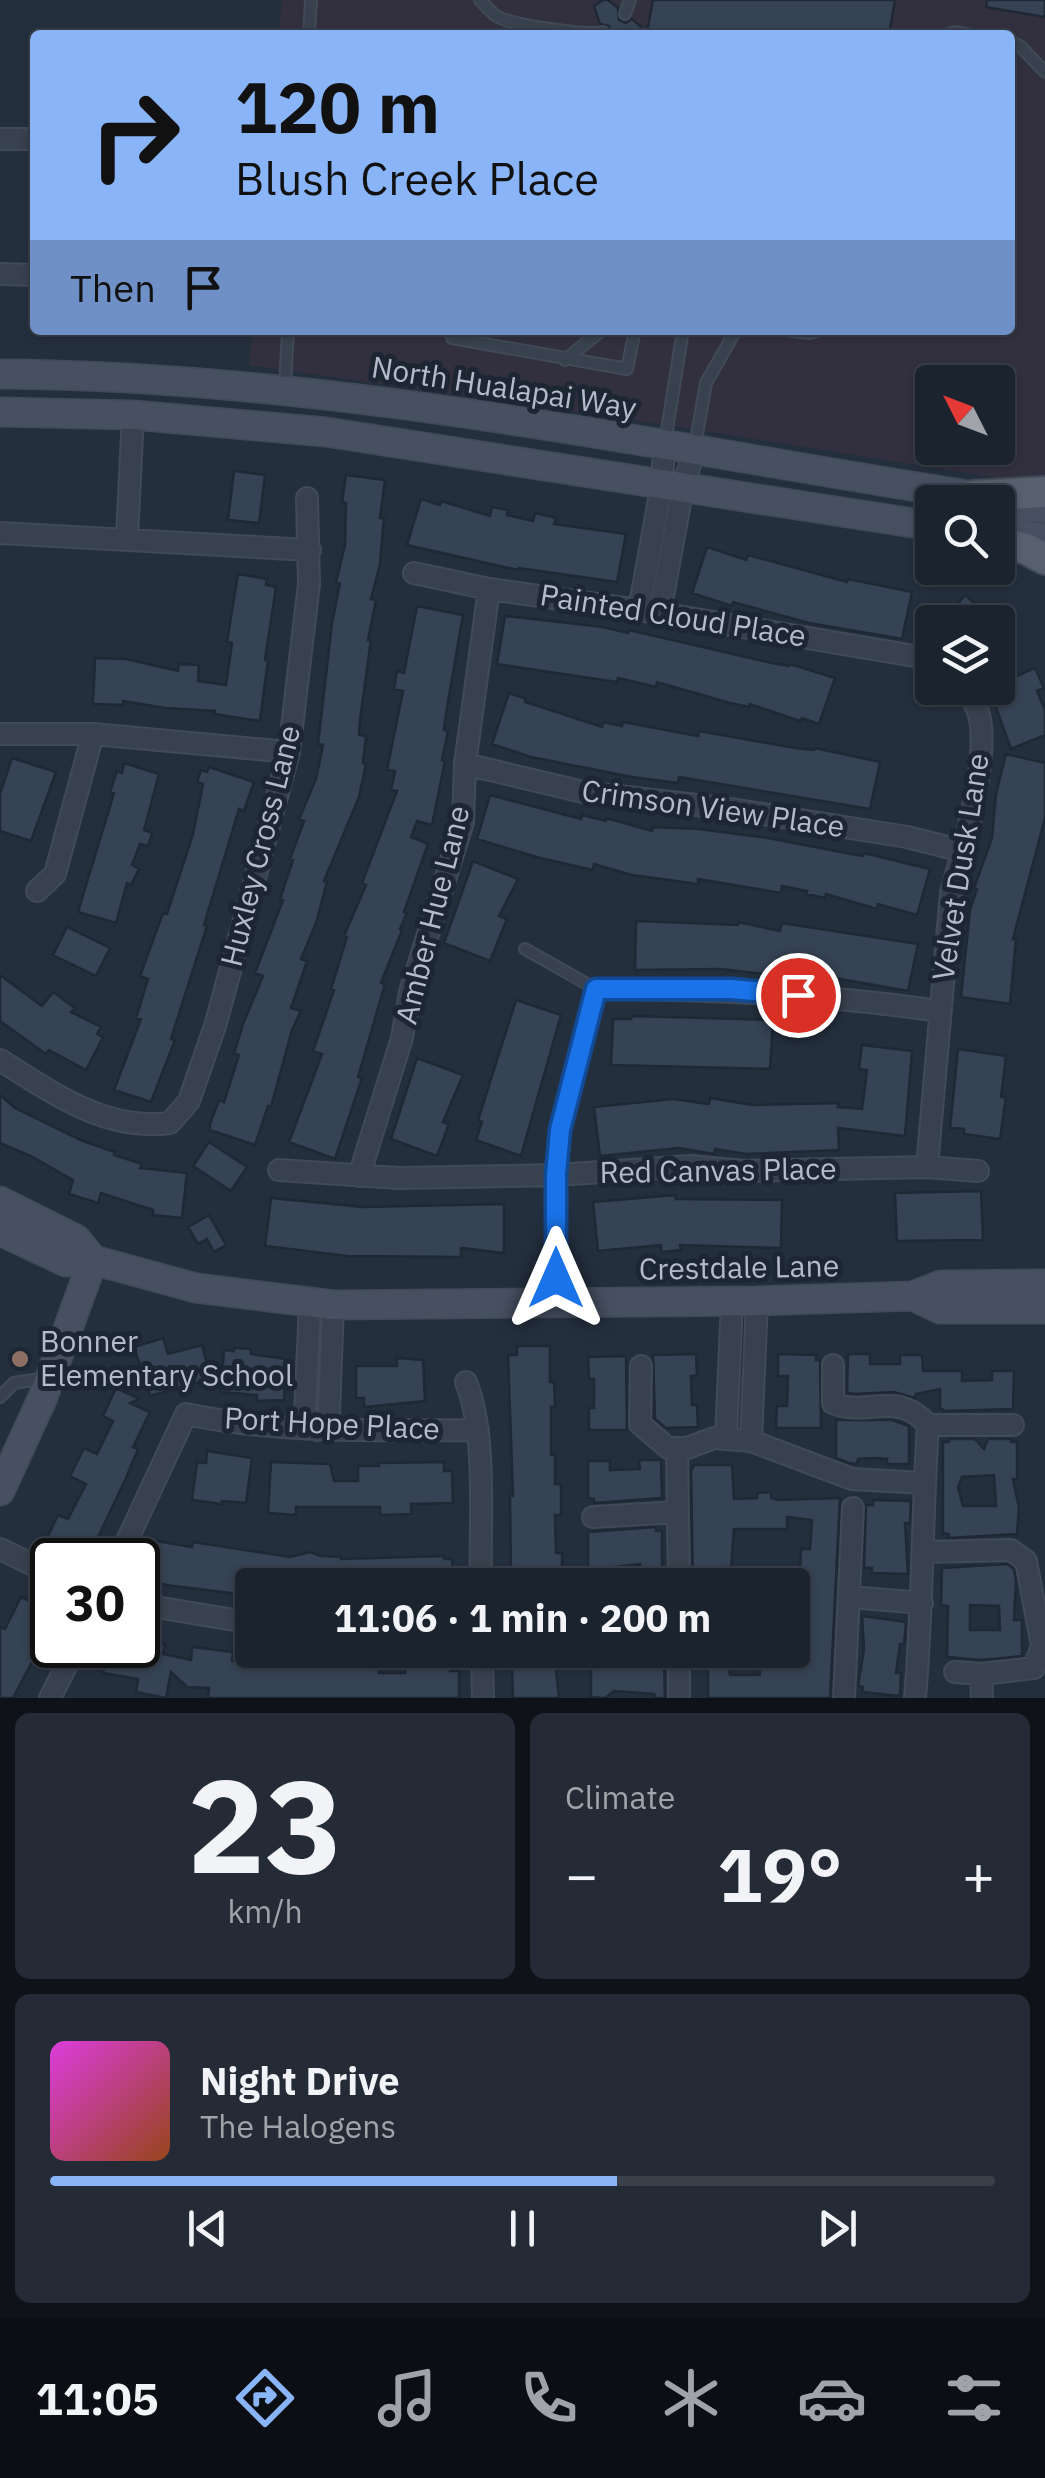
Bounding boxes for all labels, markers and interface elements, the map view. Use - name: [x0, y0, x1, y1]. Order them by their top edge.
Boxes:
- text: 120 m: [235, 61, 440, 152]
- icon: right: [70, 70, 200, 200]
- text: Blush Creek Place: [235, 149, 599, 207]
- icon: arrive: [176, 260, 231, 315]
- text: Then: [70, 263, 156, 312]
- street label: North Hualapai Way: [369, 346, 639, 427]
- north arrow: [915, 365, 1015, 465]
- map controls: [915, 365, 1015, 705]
- button: search: [915, 485, 1015, 585]
- street label: Painted Cloud Place: [538, 574, 809, 655]
- button: layers: [915, 605, 1015, 705]
- street label: Huxley Cross Lane: [211, 721, 308, 970]
- street label: Velvet Dusk Lane: [922, 750, 997, 983]
- street label: Crimson View Place: [579, 770, 847, 845]
- street label: Amber Hue Lane: [386, 801, 478, 1028]
- pin: [756, 953, 841, 1038]
- icon: arrive: [771, 968, 826, 1023]
- street label: Red Canvas Place: [599, 1148, 837, 1191]
- position arrow: [504, 1226, 608, 1330]
- street label: Crestdale Lane: [638, 1245, 840, 1288]
- place label: Bonner Elementary School: [40, 1321, 293, 1394]
- marker: Bonner Elementary School: [9, 1348, 31, 1370]
- street label: Port Hope Place: [223, 1397, 441, 1448]
- speed limit sign: 30: [30, 1538, 160, 1668]
- text: 11:06 · 1 min · 200 m: [334, 1593, 711, 1642]
- text: 23: [187, 1740, 343, 1909]
- text: Climate: [565, 1776, 675, 1818]
- text: 19°: [717, 1825, 843, 1923]
- text: −: [565, 1839, 598, 1910]
- text: +: [962, 1839, 995, 1910]
- text: km/h: [227, 1890, 303, 1932]
- text: Night Drive: [200, 2056, 400, 2105]
- text: The Halogens: [200, 2105, 396, 2147]
- icon: previous: [180, 2201, 235, 2256]
- icon: pause: [495, 2201, 550, 2256]
- icon: next: [810, 2201, 865, 2256]
- icon: directions: [230, 2363, 300, 2433]
- icon: music: [372, 2363, 442, 2433]
- icon: phone: [514, 2363, 584, 2433]
- icon: climate: [656, 2363, 726, 2433]
- icon: car: [797, 2363, 867, 2433]
- icon: filters: [939, 2363, 1009, 2433]
- text: 11:05: [36, 2369, 159, 2427]

